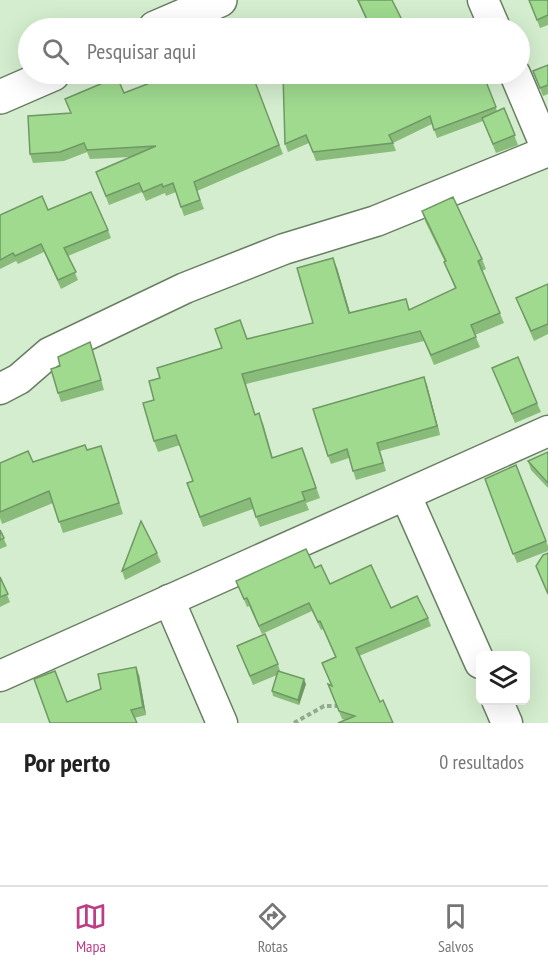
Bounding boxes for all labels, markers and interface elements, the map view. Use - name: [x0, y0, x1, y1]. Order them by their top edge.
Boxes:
- search box: [18, 18, 530, 84]
- icon: search: [39, 35, 72, 68]
- text: Pesquisar aqui: [87, 37, 196, 65]
- map controls: [476, 651, 530, 705]
- button: layers: [476, 651, 530, 705]
- text: Por perto: [24, 746, 110, 779]
- text: 0 resultados: [439, 749, 524, 775]
- tab: Mapa: [74, 900, 107, 956]
- tab: Rotas: [256, 900, 289, 956]
- tab: Salvos: [438, 900, 474, 956]

